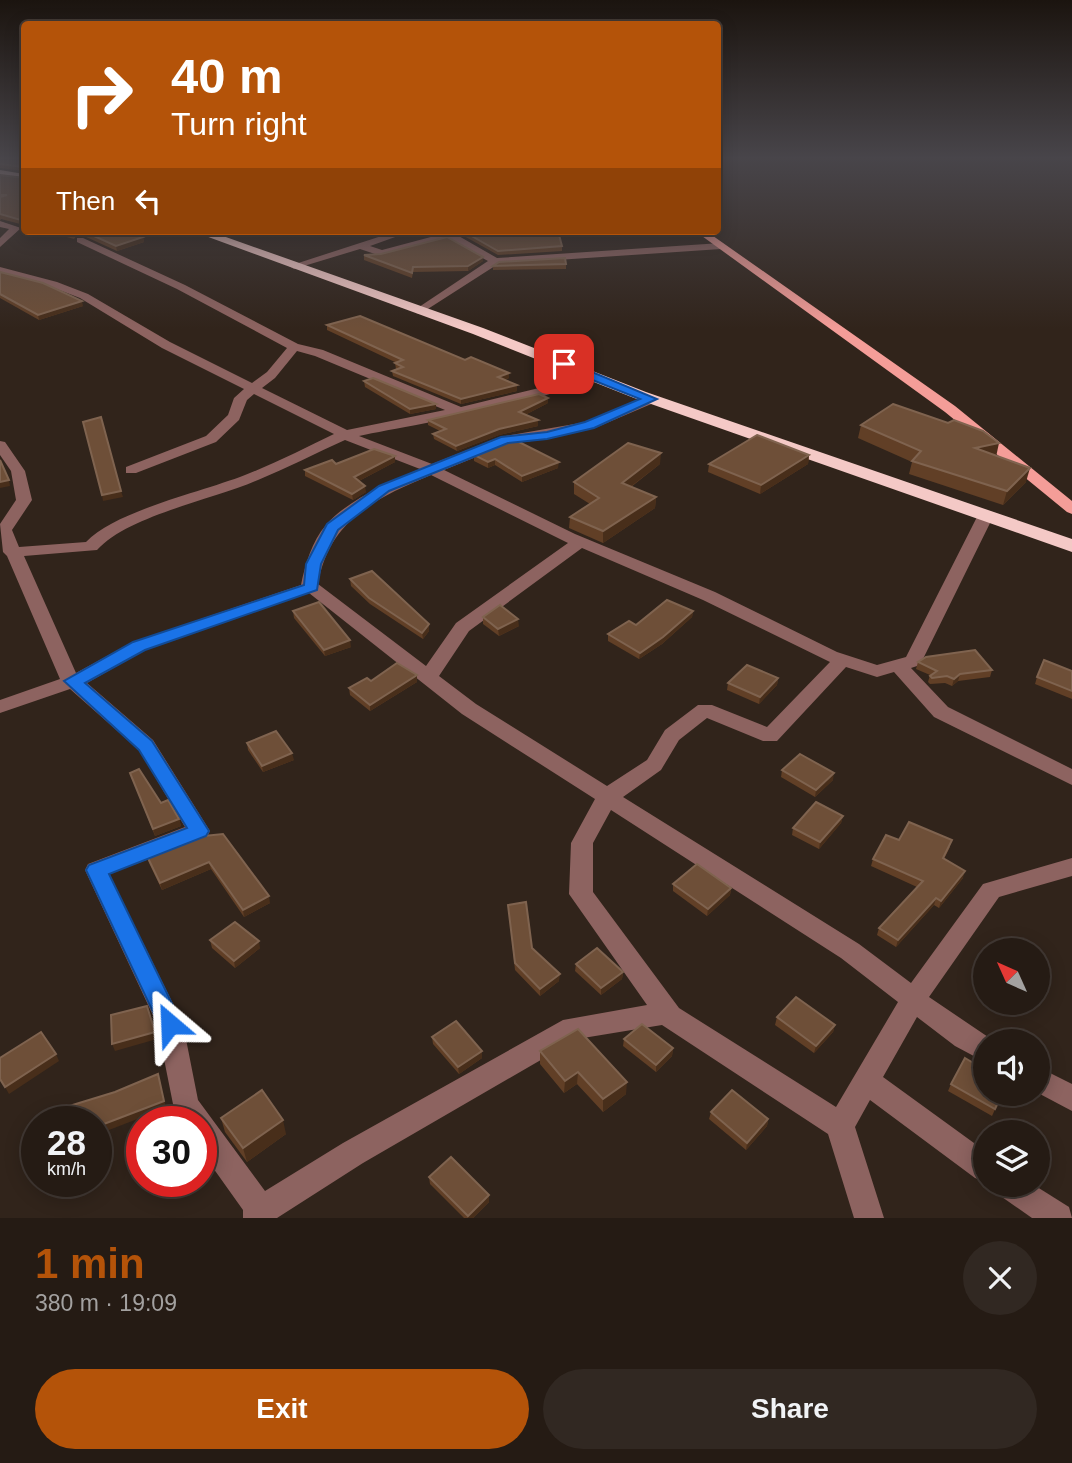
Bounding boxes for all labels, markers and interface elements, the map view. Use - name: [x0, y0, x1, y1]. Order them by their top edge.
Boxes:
- icon: right: [56, 49, 147, 140]
- text: 40 m: [171, 49, 283, 103]
- text: Turn right: [171, 106, 307, 142]
- icon: left: [129, 182, 167, 220]
- text: Then: [56, 186, 115, 216]
- pin: [534, 334, 594, 394]
- icon: arrive: [545, 345, 583, 383]
- north arrow: [973, 938, 1050, 1015]
- map controls: [973, 938, 1050, 1197]
- position arrow: [133, 987, 207, 1061]
- button: sound: [973, 1029, 1050, 1106]
- speed limit sign: 30: [126, 1106, 217, 1197]
- button: layers: [973, 1120, 1050, 1197]
- text: 28: [47, 1123, 86, 1162]
- text: km/h: [47, 1159, 86, 1179]
- text: 1 min: [35, 1240, 145, 1287]
- button: close: [963, 1241, 1037, 1315]
- text: 380 m · 19:09: [35, 1290, 177, 1316]
- button: Exit: [35, 1369, 529, 1449]
- button: Share: [543, 1369, 1037, 1449]

